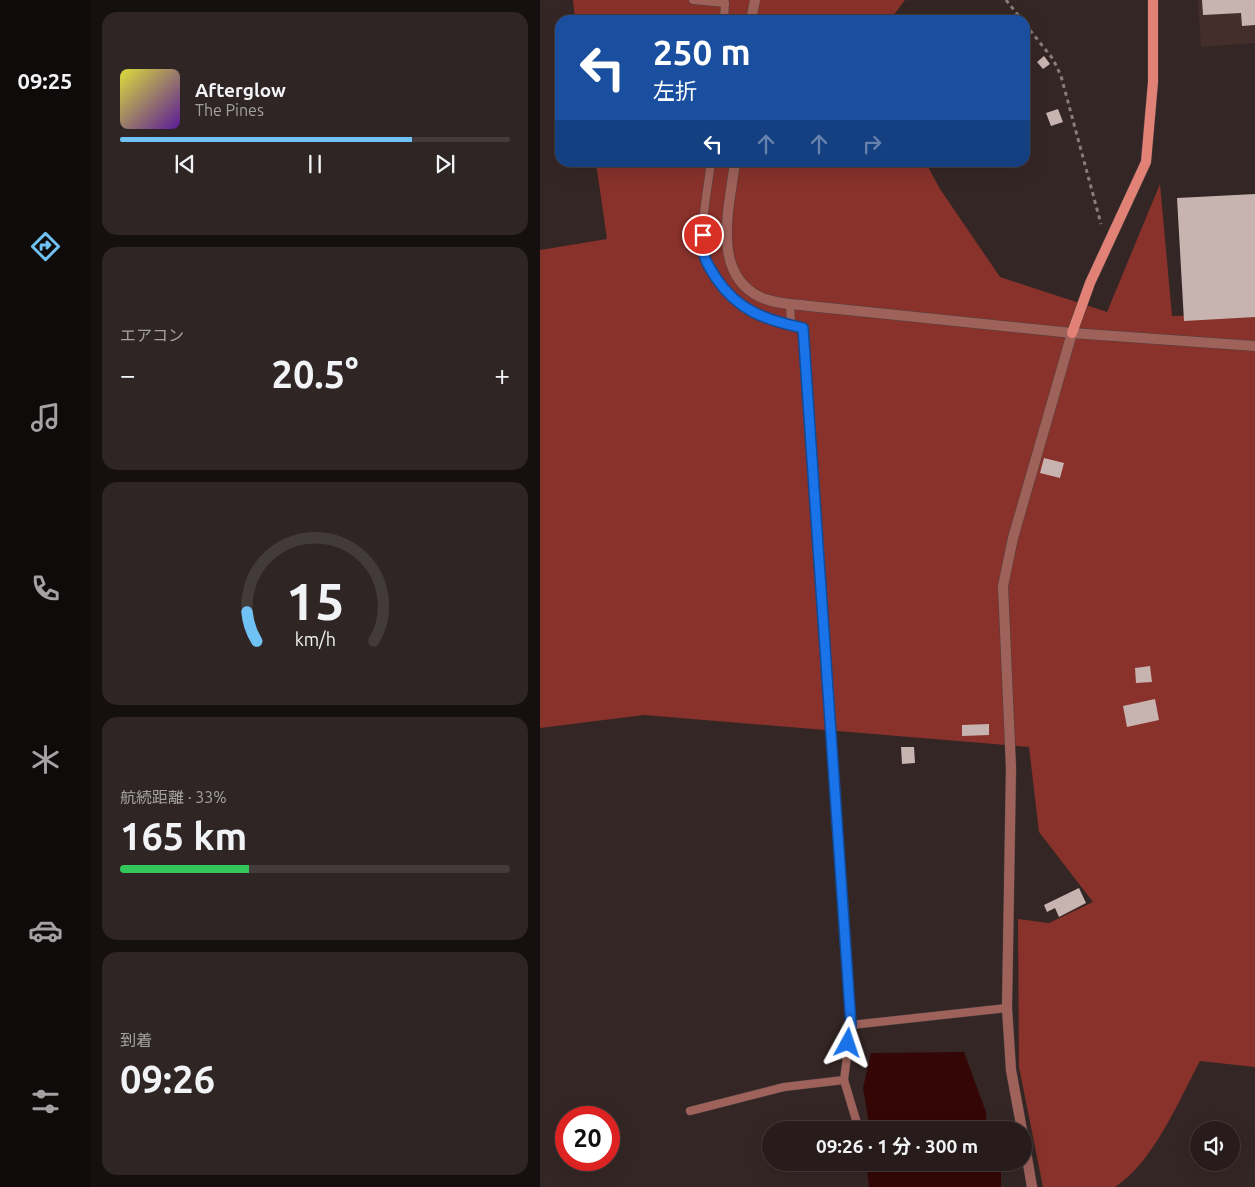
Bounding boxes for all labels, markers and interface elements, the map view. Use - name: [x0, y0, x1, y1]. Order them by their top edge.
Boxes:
- text: 250 m: [653, 32, 751, 72]
- icon: left: [570, 35, 635, 100]
- text: 09:25: [17, 68, 73, 93]
- text: 左折: [653, 78, 697, 103]
- text: Afterglow: [195, 79, 286, 101]
- text: The Pines: [195, 101, 264, 119]
- icon: left: [699, 130, 727, 158]
- icon: ahead: [752, 130, 780, 158]
- icon: ahead: [805, 130, 833, 158]
- icon: right: [858, 130, 886, 158]
- icon: previous: [171, 150, 199, 178]
- icon: pause: [301, 150, 329, 178]
- icon: next: [431, 150, 459, 178]
- pin: [682, 214, 724, 256]
- icon: arrive: [689, 221, 717, 249]
- icon: directions: [28, 229, 63, 264]
- text: エアコン: [120, 326, 184, 344]
- text: 20.5°: [271, 353, 359, 395]
- text: −: [120, 359, 136, 390]
- text: +: [494, 359, 510, 390]
- icon: music: [28, 400, 63, 435]
- icon: phone: [28, 571, 63, 606]
- text: 15: [286, 572, 344, 630]
- text: km/h: [294, 629, 336, 649]
- icon: climate: [28, 742, 63, 777]
- text: 航続距離 · 33%: [120, 788, 227, 806]
- text: 165 km: [120, 815, 247, 857]
- icon: car: [28, 913, 63, 948]
- position arrow: [821, 1016, 873, 1068]
- text: 到着: [120, 1031, 152, 1049]
- text: 09:26: [120, 1058, 215, 1100]
- icon: filters: [28, 1084, 63, 1119]
- speed limit sign: 20: [555, 1106, 620, 1171]
- map controls: [1190, 1121, 1240, 1171]
- button: sound: [1190, 1121, 1240, 1171]
- text: 09:26 · 1 分 · 300 m: [816, 1135, 978, 1157]

